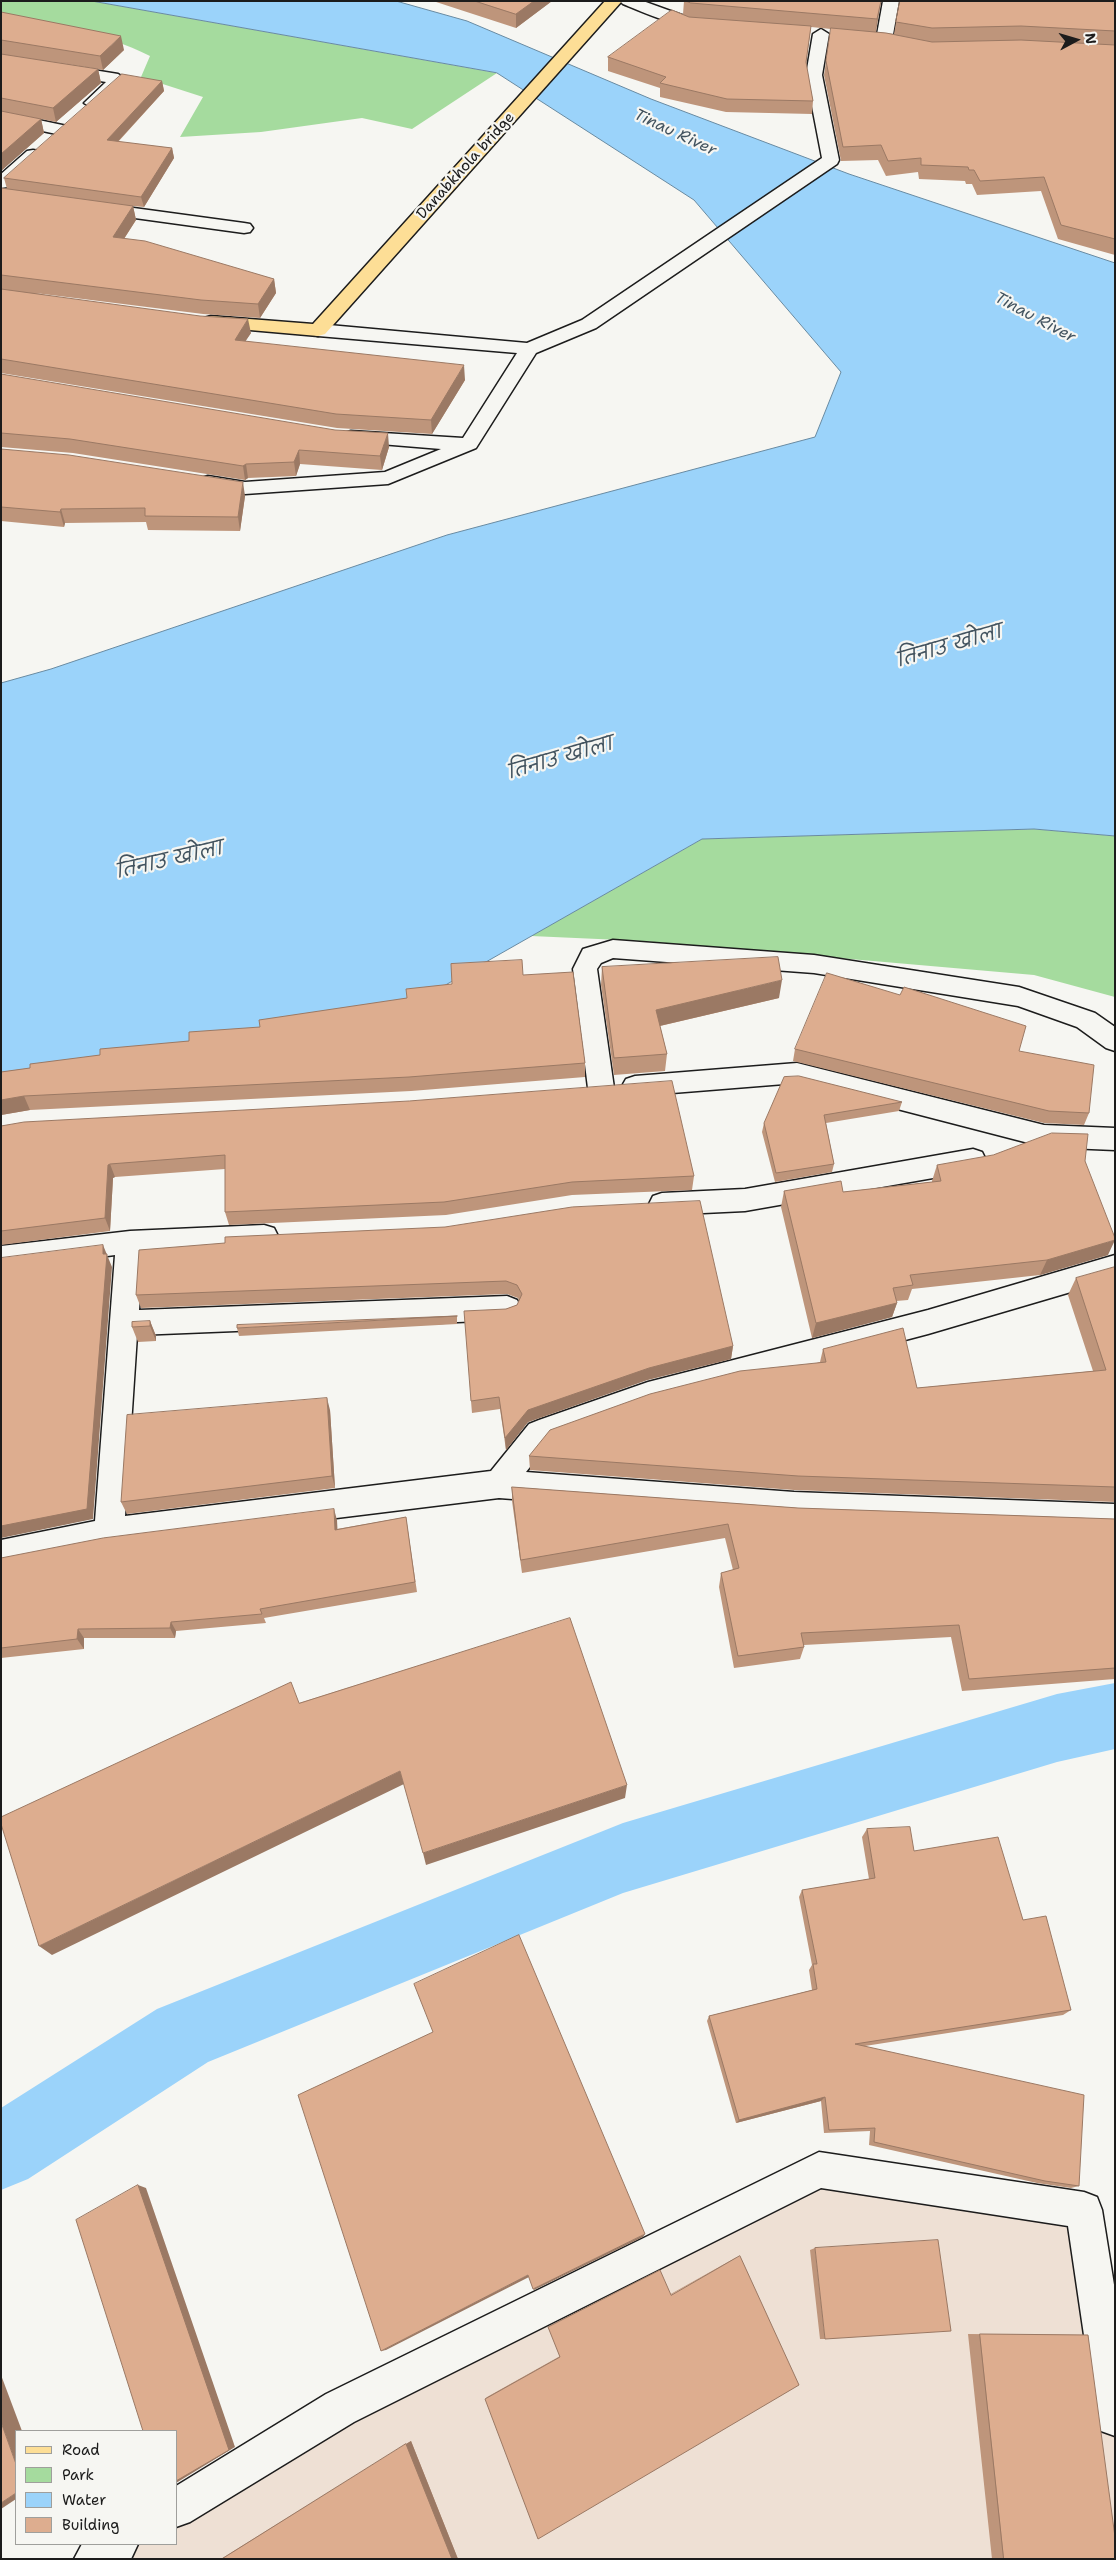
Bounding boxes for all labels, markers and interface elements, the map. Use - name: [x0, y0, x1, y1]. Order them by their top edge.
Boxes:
- north arrow: [1051, 15, 1101, 65]
- text: N: [1081, 32, 1100, 45]
- water label: Tinau River: [631, 105, 719, 161]
- street label: Danabkhola bridge: [413, 109, 519, 223]
- water label: Tinau River: [991, 289, 1079, 347]
- water label: तिनाउ खोला: [894, 621, 1004, 673]
- water label: तिनाउ खोला: [505, 733, 615, 785]
- water label: तिनाउ खोला: [113, 838, 225, 884]
- legend: [15, 2430, 178, 2545]
- text: Road: [62, 2440, 100, 2460]
- text: Park: [62, 2465, 94, 2485]
- text: Water: [62, 2490, 106, 2510]
- text: Building: [62, 2515, 119, 2535]

